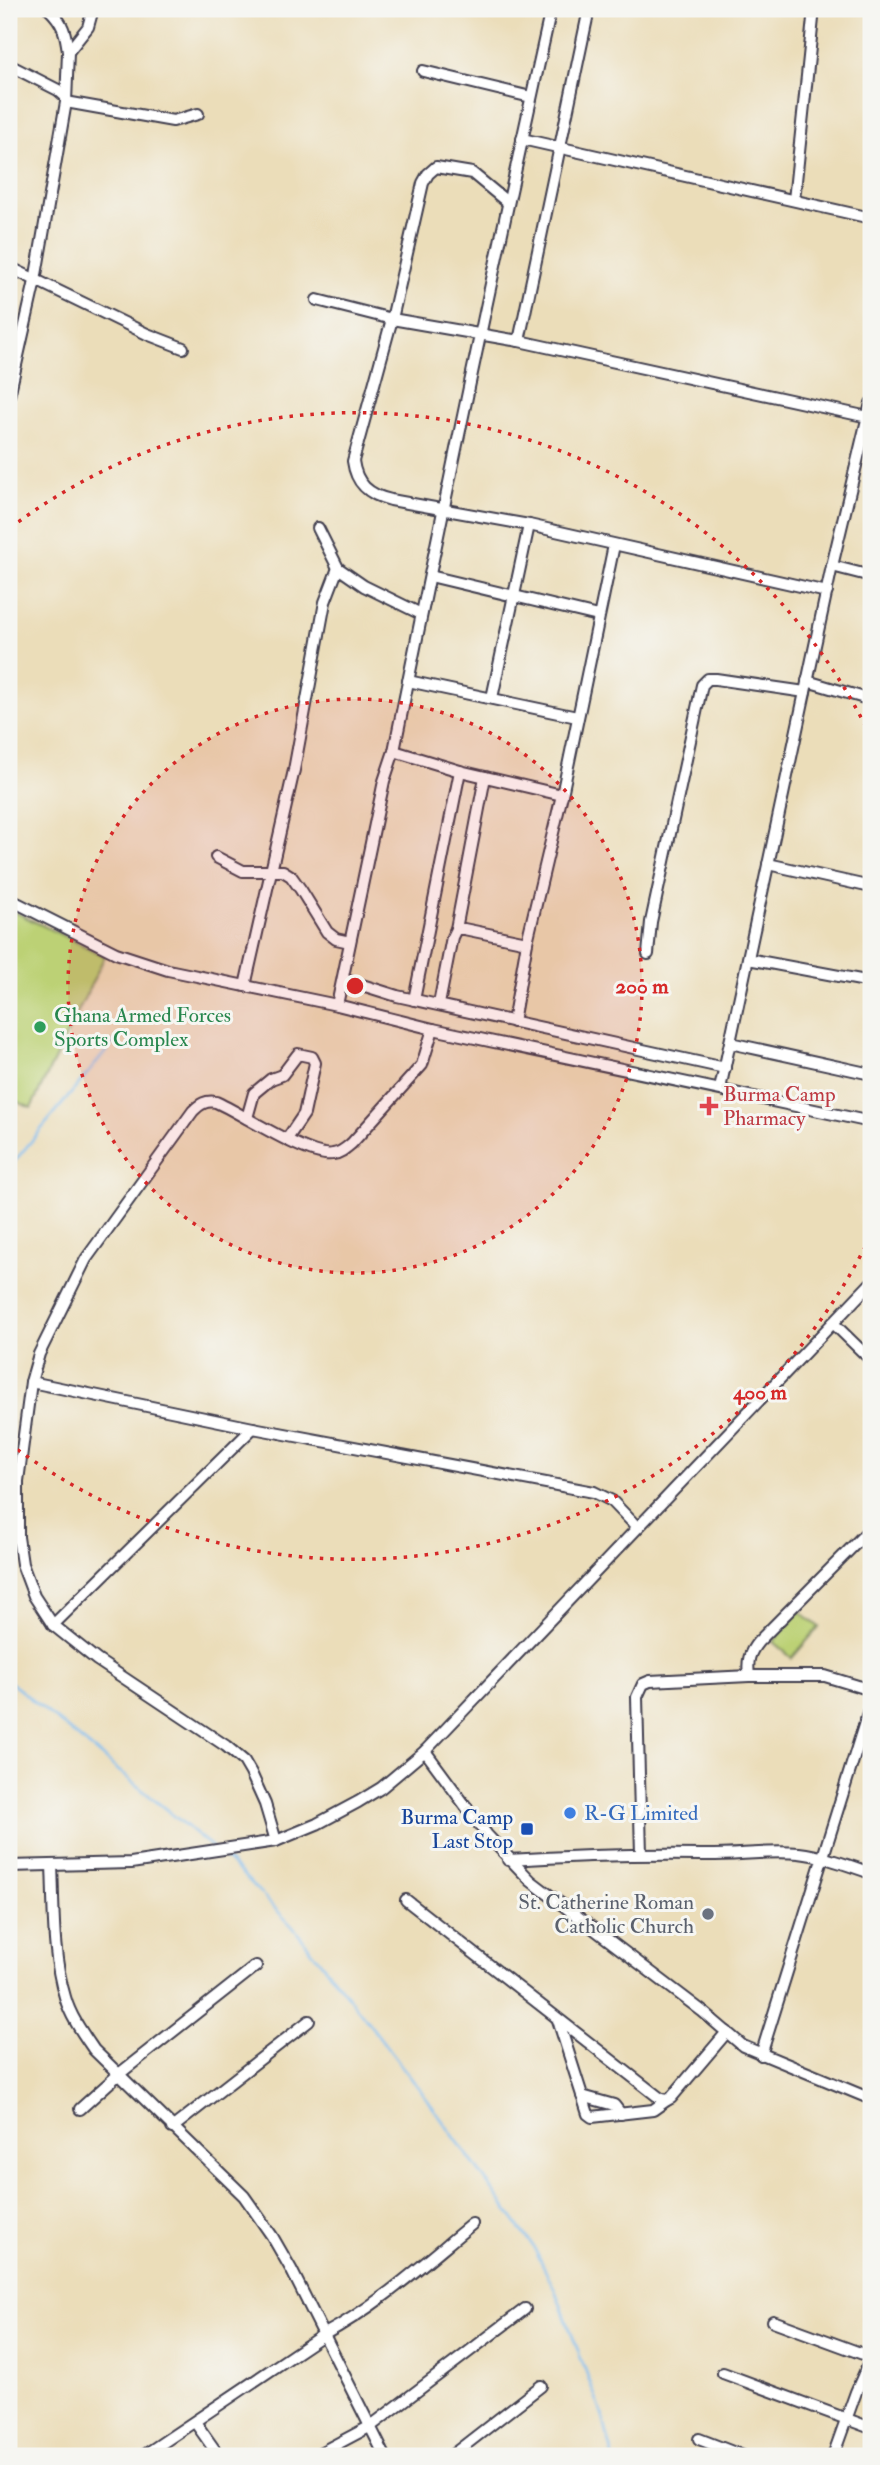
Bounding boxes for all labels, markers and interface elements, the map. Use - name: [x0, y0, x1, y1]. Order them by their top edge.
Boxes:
- text: 200 m: [616, 973, 669, 1000]
- centre of rings: [343, 974, 367, 998]
- place label: Ghana Armed Forces Sports Complex: [54, 1002, 231, 1053]
- marker: Ghana Armed Forces Sports Complex: [32, 1019, 48, 1035]
- place label: Burma Camp Pharmacy: [723, 1081, 836, 1132]
- marker: Burma Camp Pharmacy: [701, 1098, 717, 1114]
- text: 400 m: [732, 1379, 787, 1406]
- place label: R-G Limited: [584, 1800, 699, 1827]
- place label: Burma Camp Last Stop: [400, 1804, 513, 1855]
- marker: R-G Limited: [562, 1805, 578, 1821]
- marker: Burma Camp Last Stop: [519, 1821, 535, 1837]
- place label: St. Catherine Roman Catholic Church: [518, 1889, 694, 1940]
- marker: St. Catherine Roman Catholic Church: [700, 1906, 716, 1922]

